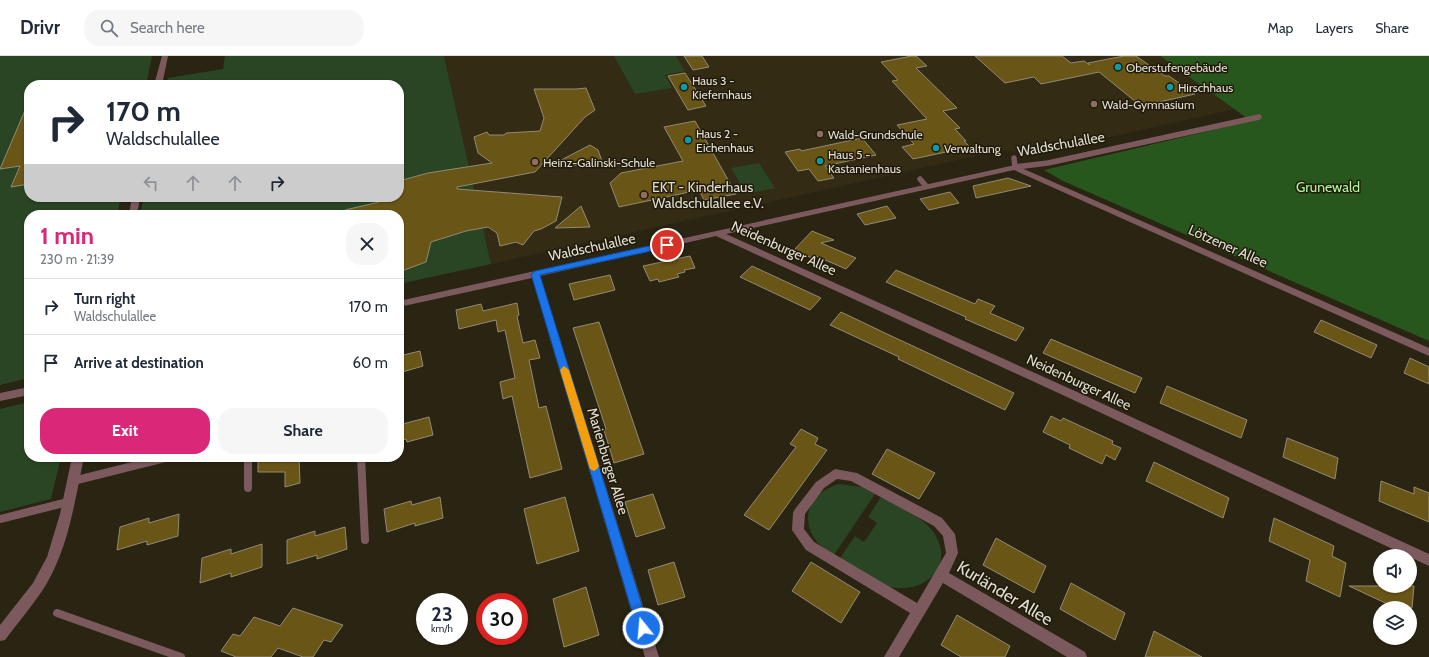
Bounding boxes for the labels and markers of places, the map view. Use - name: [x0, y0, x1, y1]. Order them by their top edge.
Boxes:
- place label: Oberstufengebäude: [1126, 60, 1227, 75]
- marker: Oberstufengebäude: [1113, 62, 1123, 72]
- place label: Haus 3 - Kiefernhaus: [692, 73, 752, 102]
- place label: Hirschhaus: [1178, 80, 1233, 95]
- marker: Haus 3 - Kiefernhaus: [679, 82, 689, 92]
- marker: Hirschhaus: [1165, 82, 1175, 92]
- place label: Wald-Gymnasium: [1102, 97, 1194, 112]
- marker: Wald-Gymnasium: [1089, 99, 1099, 109]
- place label: Haus 2 - Eichenhaus: [696, 126, 754, 155]
- place label: Wald-Grundschule: [828, 127, 923, 142]
- marker: Wald-Grundschule: [815, 129, 825, 139]
- marker: Haus 2 - Eichenhaus: [683, 135, 693, 145]
- place label: Verwaltung: [944, 141, 1002, 156]
- marker: Verwaltung: [931, 143, 941, 153]
- place label: Haus 5 - Kastanienhaus: [828, 147, 901, 176]
- place label: Heinz-Galinski-Schule: [543, 155, 655, 170]
- marker: Haus 5 - Kastanienhaus: [815, 156, 825, 166]
- marker: Heinz-Galinski-Schule: [530, 157, 540, 167]
- place label: EKT - Kinderhaus Waldschulallee e.V.: [652, 178, 764, 212]
- marker: EKT - Kinderhaus Waldschulallee e.V.: [639, 190, 649, 200]
- pin: [650, 228, 684, 262]

